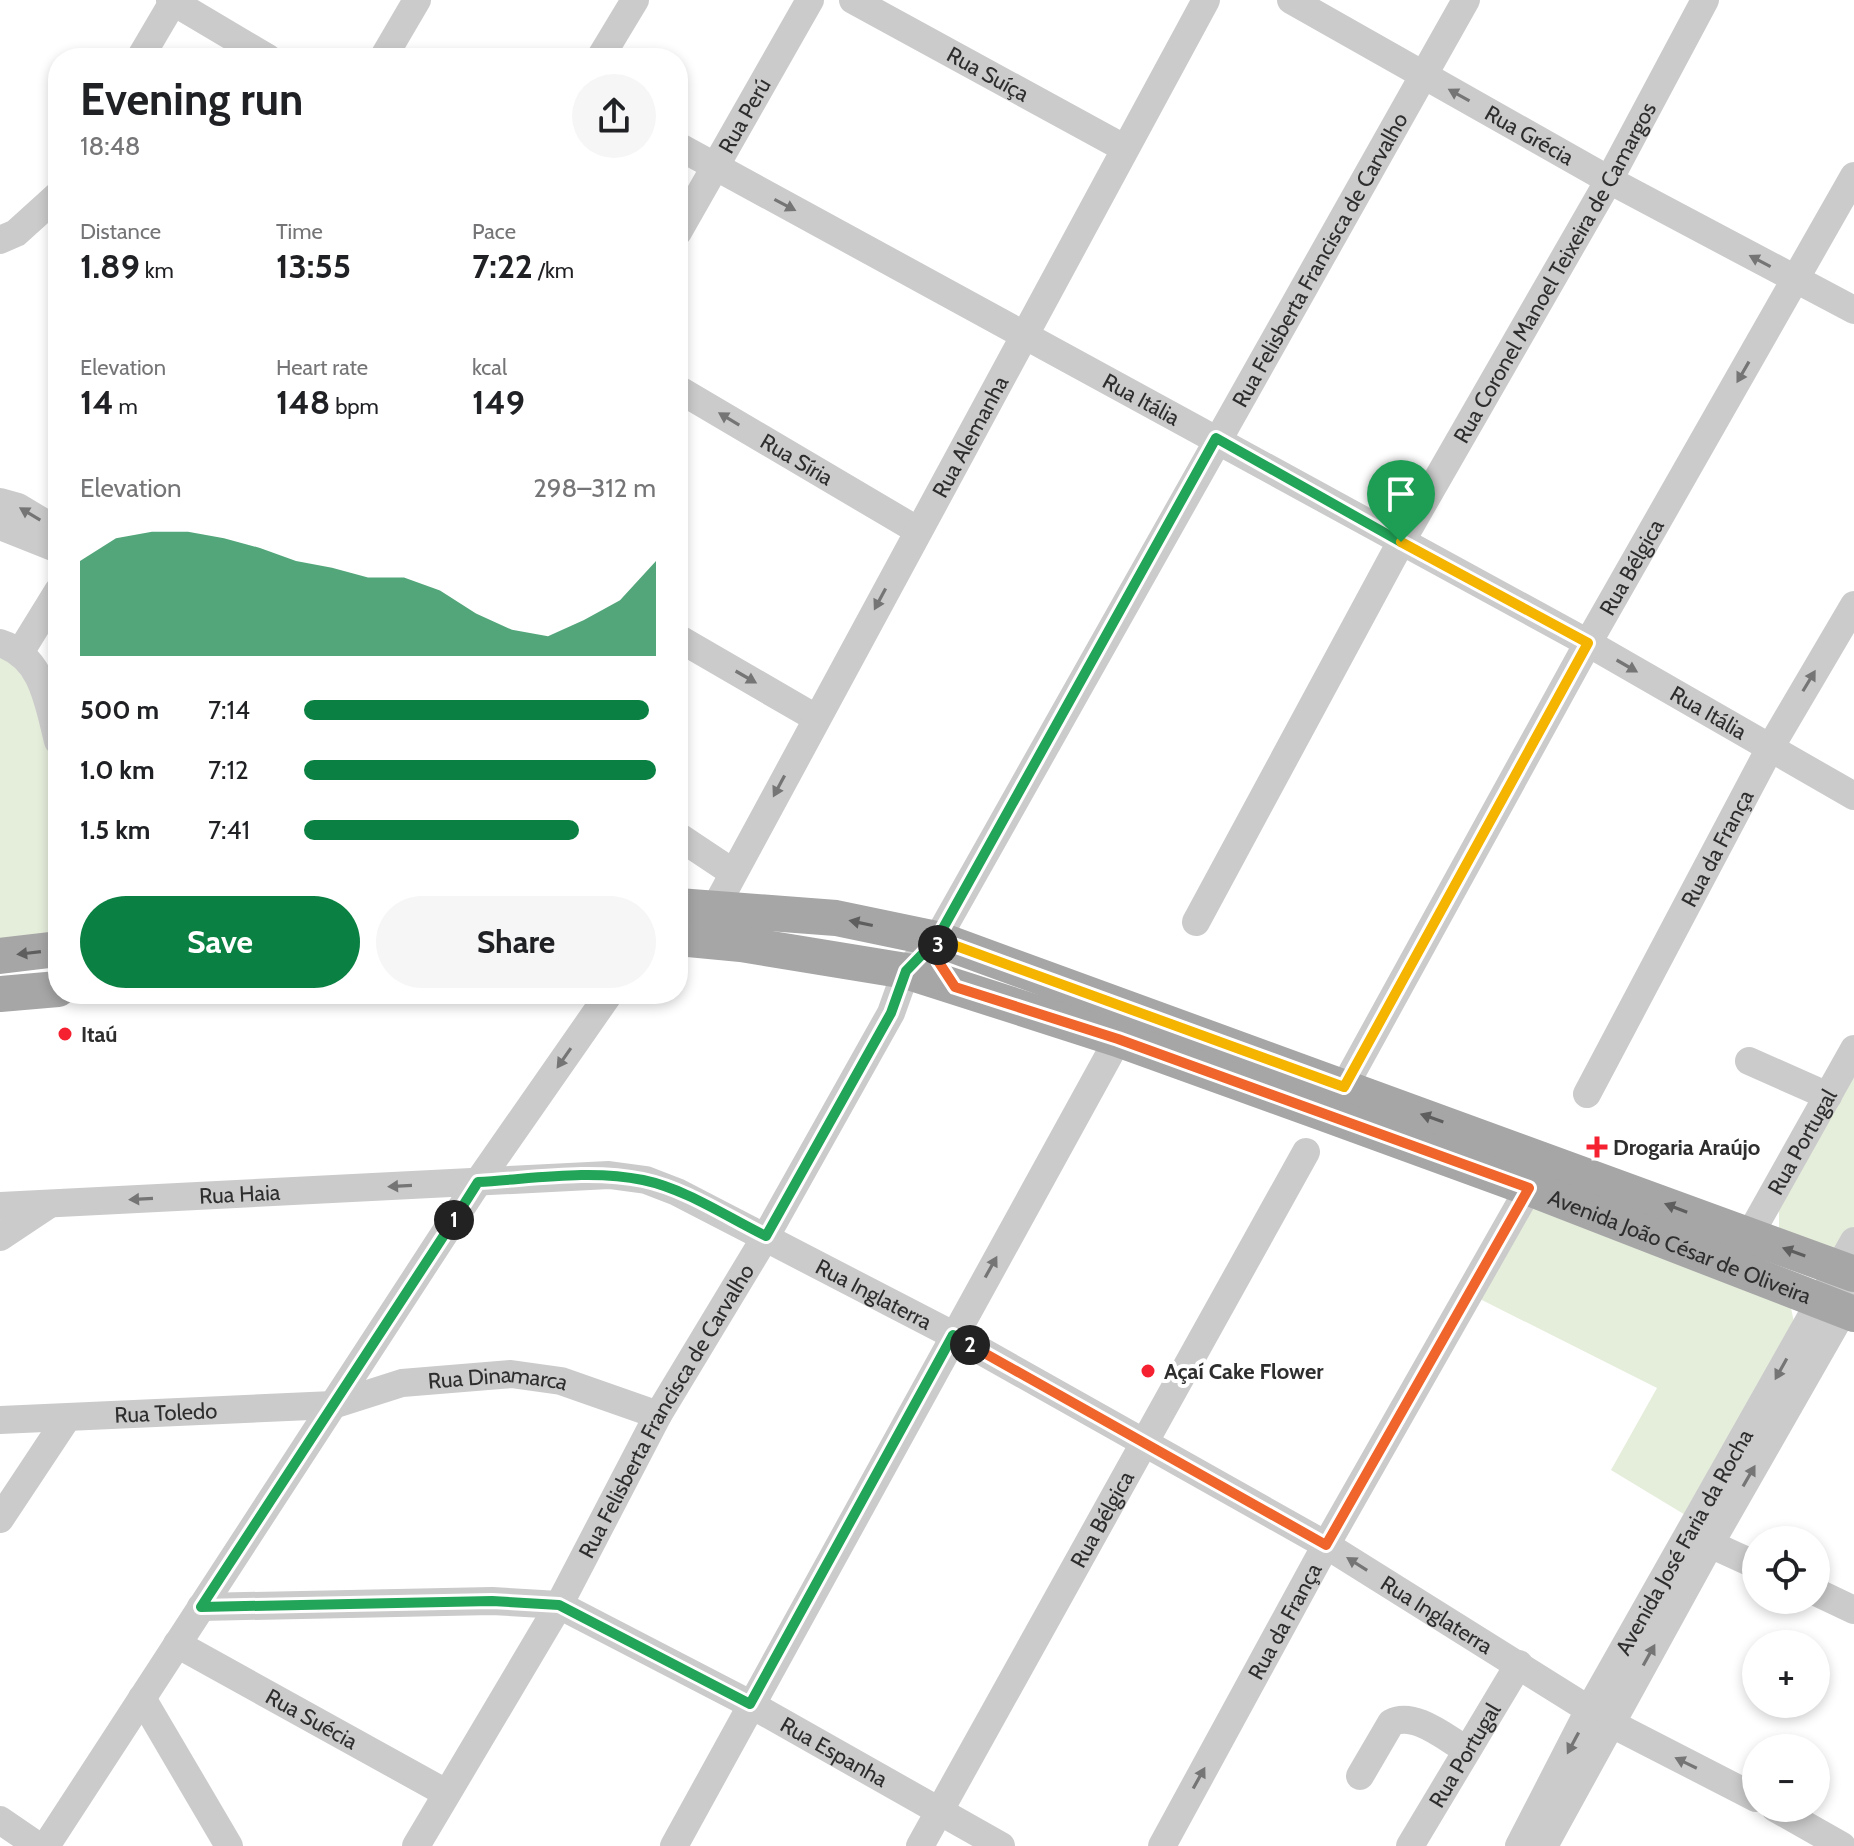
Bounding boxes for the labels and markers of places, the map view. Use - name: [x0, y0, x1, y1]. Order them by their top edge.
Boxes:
- pin: [1367, 460, 1435, 542]
- pin: 3: [918, 925, 958, 965]
- place label: Itaú: [81, 1021, 118, 1048]
- marker: Itaú: [56, 1025, 74, 1043]
- place label: Drogaria Araújo: [1613, 1134, 1760, 1161]
- marker: Drogaria Araújo: [1588, 1138, 1606, 1156]
- pin: 1: [434, 1200, 474, 1240]
- pin: 2: [950, 1325, 990, 1365]
- place label: Açaí Cake Flower: [1164, 1358, 1324, 1385]
- marker: Açaí Cake Flower: [1139, 1362, 1157, 1380]

